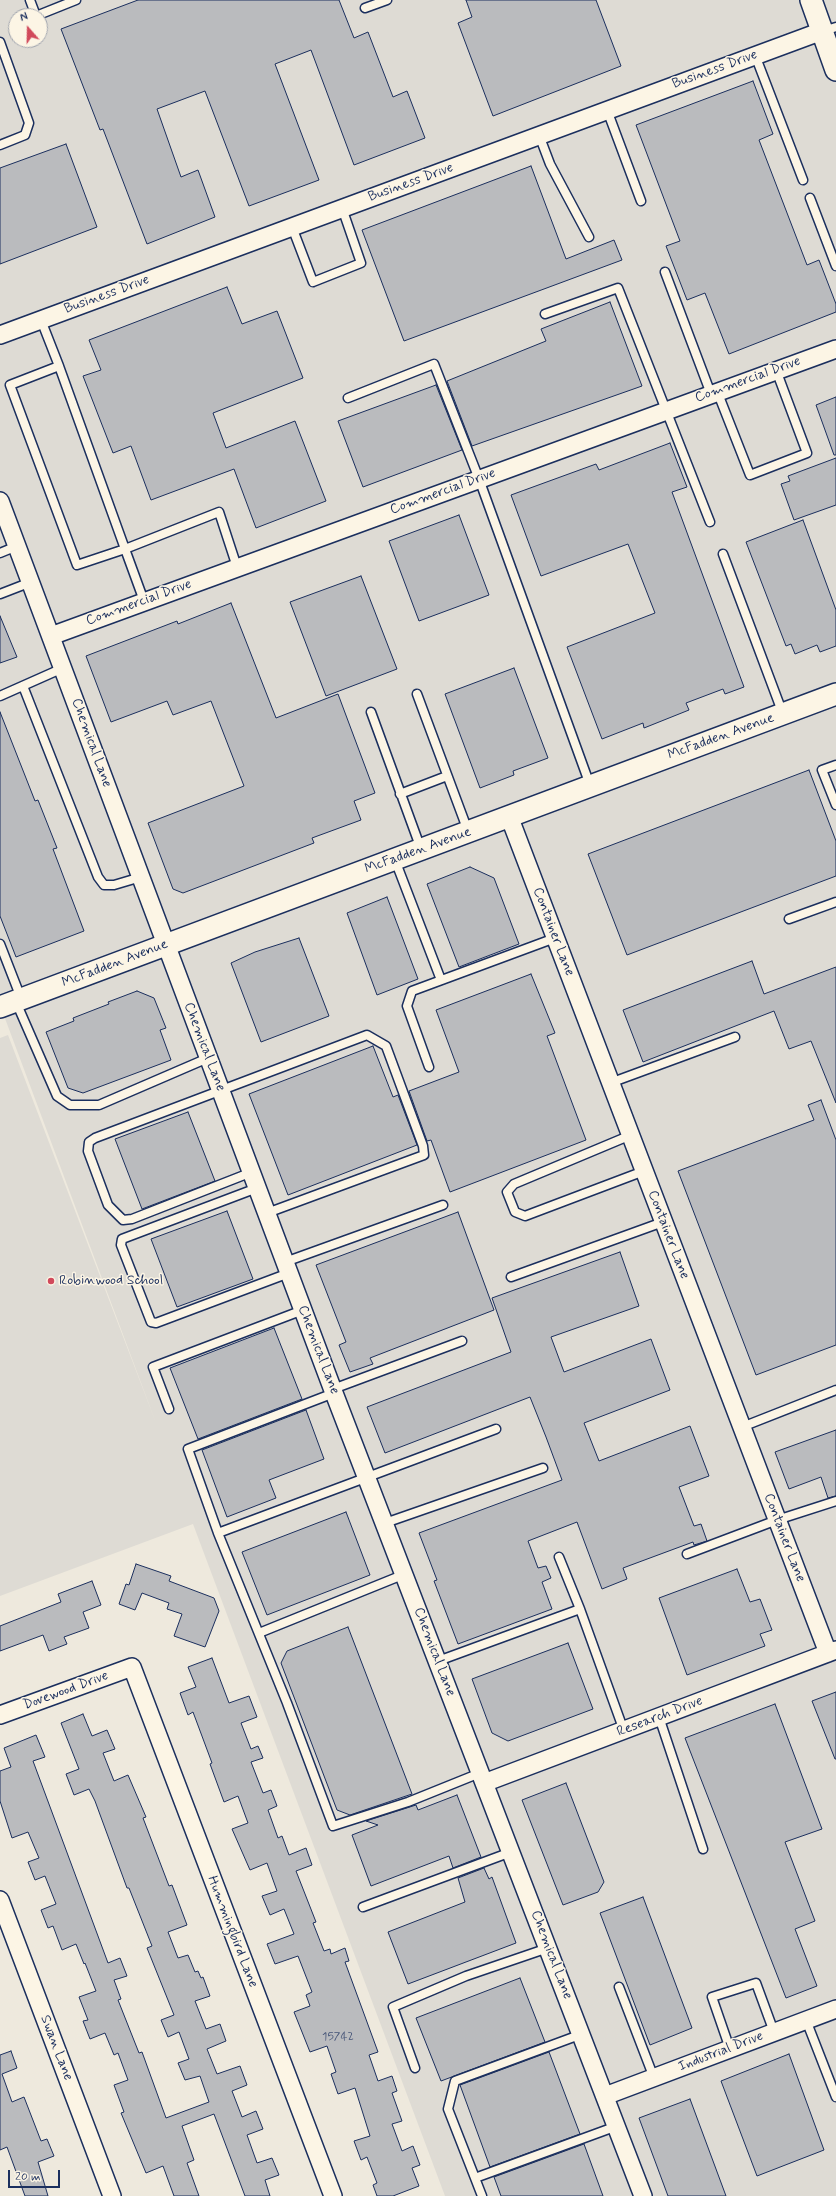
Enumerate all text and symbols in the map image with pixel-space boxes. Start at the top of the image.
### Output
north arrow [8,8,48,48]
text: N [18,10,30,25]
street label: Business Drive [670,47,760,93]
street label: Business Drive [366,160,456,206]
street label: Business Drive [62,272,152,318]
street label: Commercial Drive [693,353,803,407]
street label: Commercial Drive [388,465,498,519]
street label: Commercial Drive [84,576,194,630]
street label: Chemical Lane [67,696,115,790]
street label: McFadden Avenue [665,710,777,764]
street label: McFadden Avenue [362,824,474,878]
street label: Container Lane [528,885,578,979]
street label: McFadden Avenue [60,936,170,992]
street label: Chemical Lane [179,1000,229,1094]
street label: Container Lane [643,1188,693,1282]
place label: Robinwood School [59,1273,163,1289]
marker: Robinwood School [46,1276,56,1286]
street label: Chemical Lane [293,1303,343,1397]
street label: Container Lane [759,1491,809,1585]
street label: Chemical Lane [409,1605,459,1699]
street label: Dovewood Drive [21,1668,111,1714]
street label: Research Drive [615,1693,705,1741]
street label: Hummingbird Lane [203,1874,261,1990]
street label: Chemical Lane [526,1908,576,2002]
street label: Swan Lane [36,2013,76,2083]
street label: Industrial Drive [676,2028,766,2076]
house number: 15742 [322,2030,354,2044]
scale bar [10,2162,62,2188]
text: 20 m [15,2169,41,2185]

